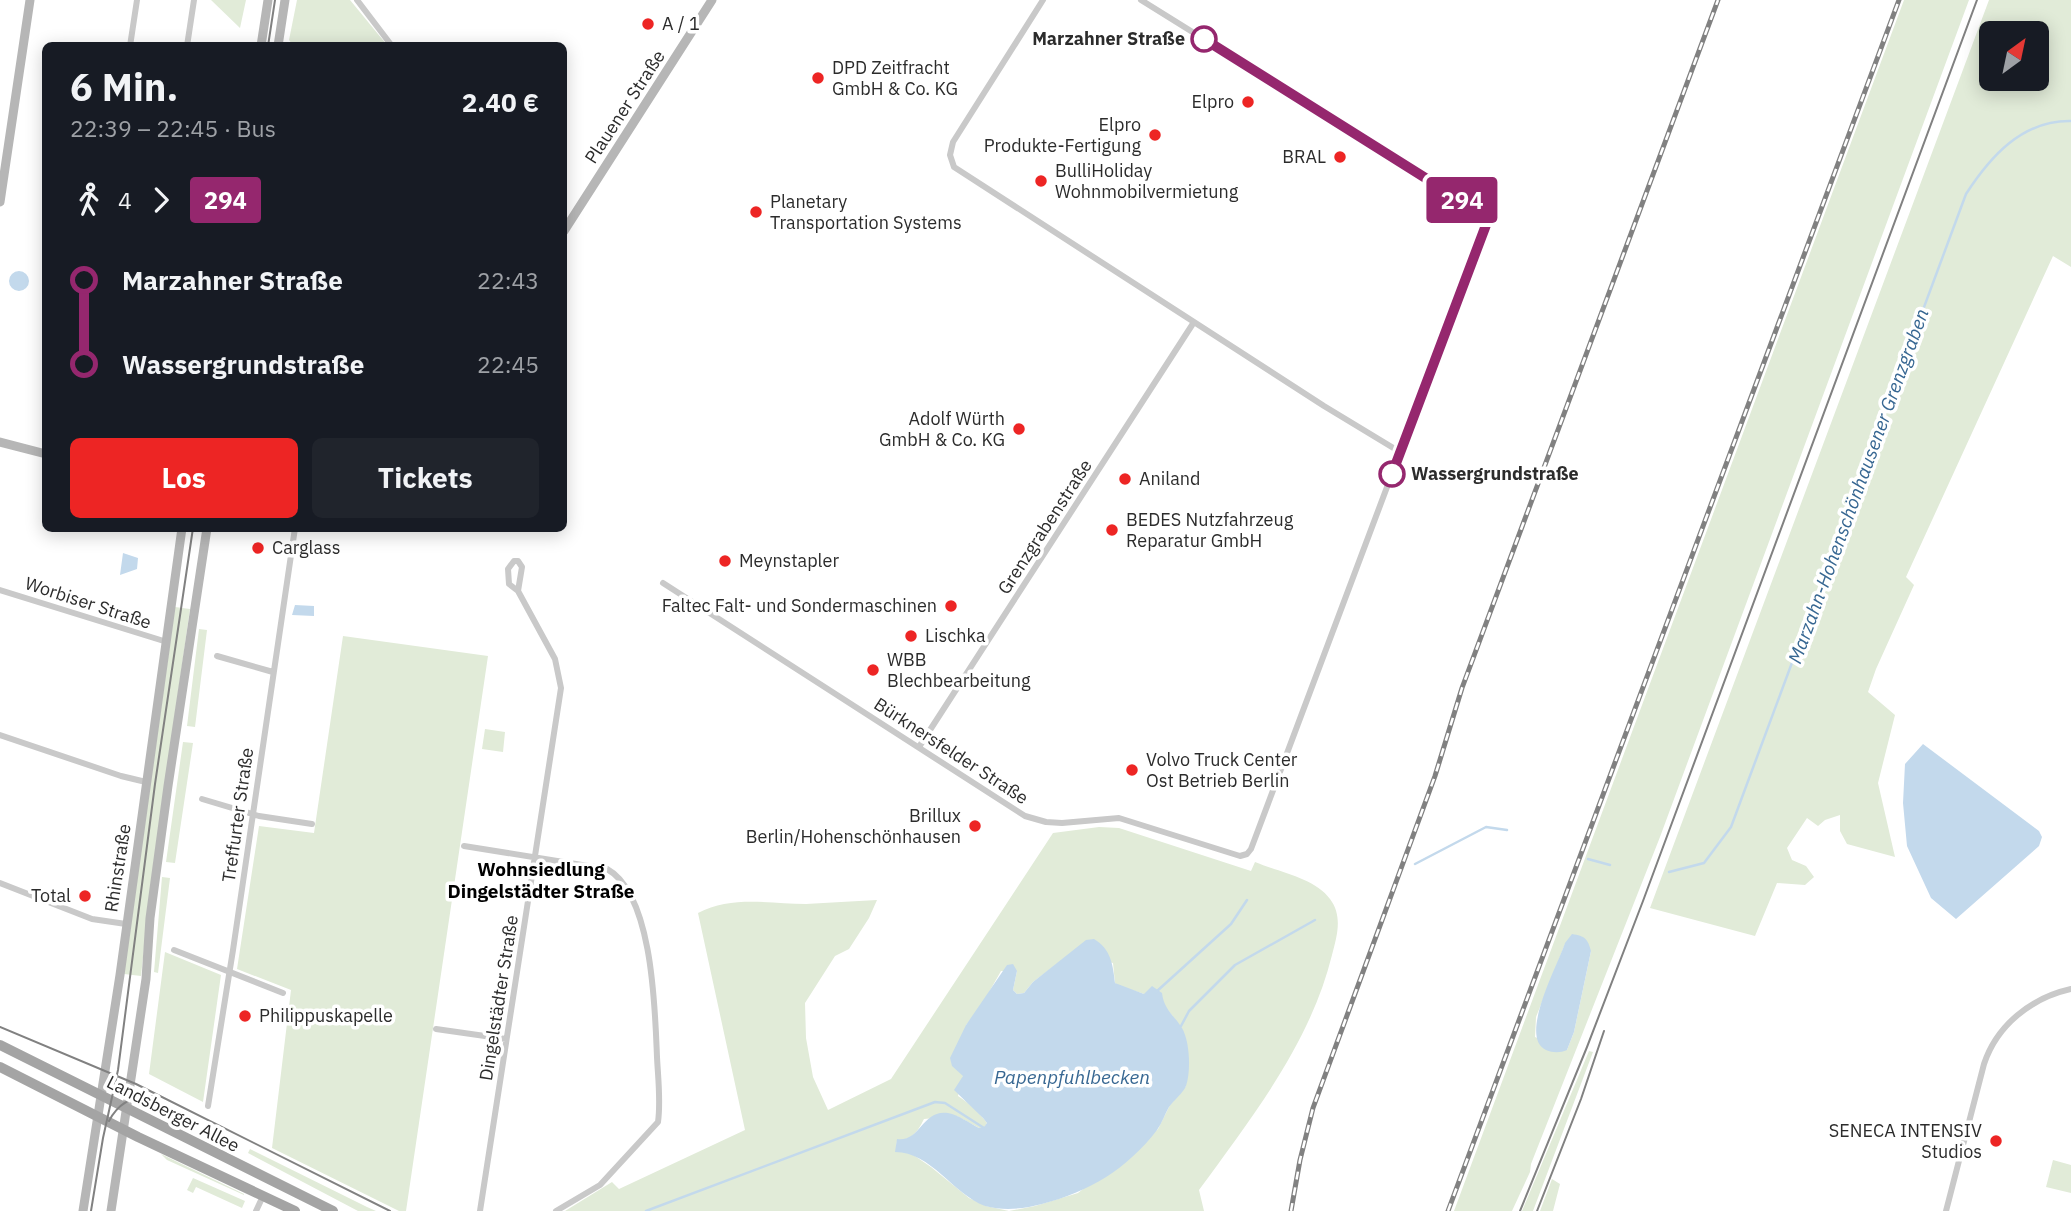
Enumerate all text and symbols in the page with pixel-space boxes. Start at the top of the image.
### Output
place label: A / 1 [662,12,700,35]
marker: A / 1 [640,16,656,32]
north arrow [1979,21,2049,91]
map controls [1979,21,2049,91]
marker: Marzahner Straße [1191,26,1217,52]
place label: Marzahner Straße [1032,27,1185,50]
street label: Plauener Straße [579,46,670,168]
place label: DPD Zeitfracht GmbH & Co. KG [832,56,958,100]
text: 6 Min. [70,62,178,111]
marker: DPD Zeitfracht GmbH & Co. KG [810,70,826,86]
text: 2.40 € [462,85,539,119]
place label: Elpro [1192,90,1234,113]
marker: Elpro [1240,94,1256,110]
text: 22:39 – 22:45 · Bus [70,113,276,143]
place label: Elpro Produkte-Fertigung [984,113,1141,157]
marker: Elpro Produkte-Fertigung [1147,127,1163,143]
place label: BRAL [1282,145,1326,168]
marker: BRAL [1332,149,1348,165]
place label: BulliHoliday Wohnmobilvermietung [1055,159,1239,203]
marker: BulliHoliday Wohnmobilvermietung [1033,173,1049,189]
line badge: 294 [1422,177,1502,223]
icon: walk [70,181,108,219]
icon: forward [142,181,180,219]
text: 294 [204,184,247,216]
text: 294 [1440,184,1484,216]
text: 4 [118,185,132,215]
place label: Planetary Transportation Systems [770,190,962,234]
marker: Planetary Transportation Systems [748,204,764,220]
text: Marzahner Straße [122,263,343,297]
text: 22:43 [477,265,539,295]
water label: Marzahn-Hohenschönhausener Grenzgraben [1782,305,1934,667]
text: Wassergrundstraße [122,347,364,381]
text: 22:45 [477,349,539,379]
place label: Adolf Würth GmbH & Co. KG [879,407,1005,451]
marker: Adolf Würth GmbH & Co. KG [1011,421,1027,437]
button: Los [70,438,298,518]
button: Tickets [312,438,539,518]
street label: Grenzgrabenstraße [992,455,1097,598]
marker: Wassergrundstraße [1379,461,1405,487]
place label: Wassergrundstraße [1411,462,1579,485]
place label: Aniland [1139,467,1200,490]
marker: Aniland [1117,471,1133,487]
place label: BEDES Nutzfahrzeug Reparatur GmbH [1126,508,1294,552]
marker: BEDES Nutzfahrzeug Reparatur GmbH [1104,522,1120,538]
place label: Carglass [272,536,340,559]
marker: Carglass [250,540,266,556]
place label: Meynstapler [739,549,839,572]
marker: Meynstapler [717,553,733,569]
street label: Worbiser Straße [22,571,154,634]
place label: Faltec Falt- und Sondermaschinen [662,594,937,617]
marker: Faltec Falt- und Sondermaschinen [943,598,959,614]
place label: Lischka [925,624,986,647]
marker: Lischka [903,628,919,644]
place label: WBB Blechbearbeitung [887,648,1031,692]
marker: WBB Blechbearbeitung [865,662,881,678]
street label: Bürknersfelder Straße [870,692,1033,809]
street label: Treffurter Straße [217,746,258,884]
place label: Volvo Truck Center Ost Betrieb Berlin [1146,748,1298,792]
marker: Volvo Truck Center Ost Betrieb Berlin [1124,762,1140,778]
place label: Brillux Berlin/Hohenschönhausen [746,804,961,848]
marker: Brillux Berlin/Hohenschönhausen [967,818,983,834]
street label: Rhinstraße [99,822,136,914]
district label: Wohnsiedlung Dingelstädter Straße [447,857,635,903]
place label: Total [31,884,71,907]
marker: Total [77,888,93,904]
street label: Dingelstädter Straße [474,913,523,1082]
place label: Philippuskapelle [259,1004,393,1027]
marker: Philippuskapelle [237,1008,253,1024]
water label: Papenpfuhlbecken [994,1065,1150,1089]
street label: Landsberger Allee [103,1070,243,1157]
place label: SENECA INTENSIV Studios [1829,1119,1982,1163]
marker: SENECA INTENSIV Studios [1988,1133,2004,1149]

